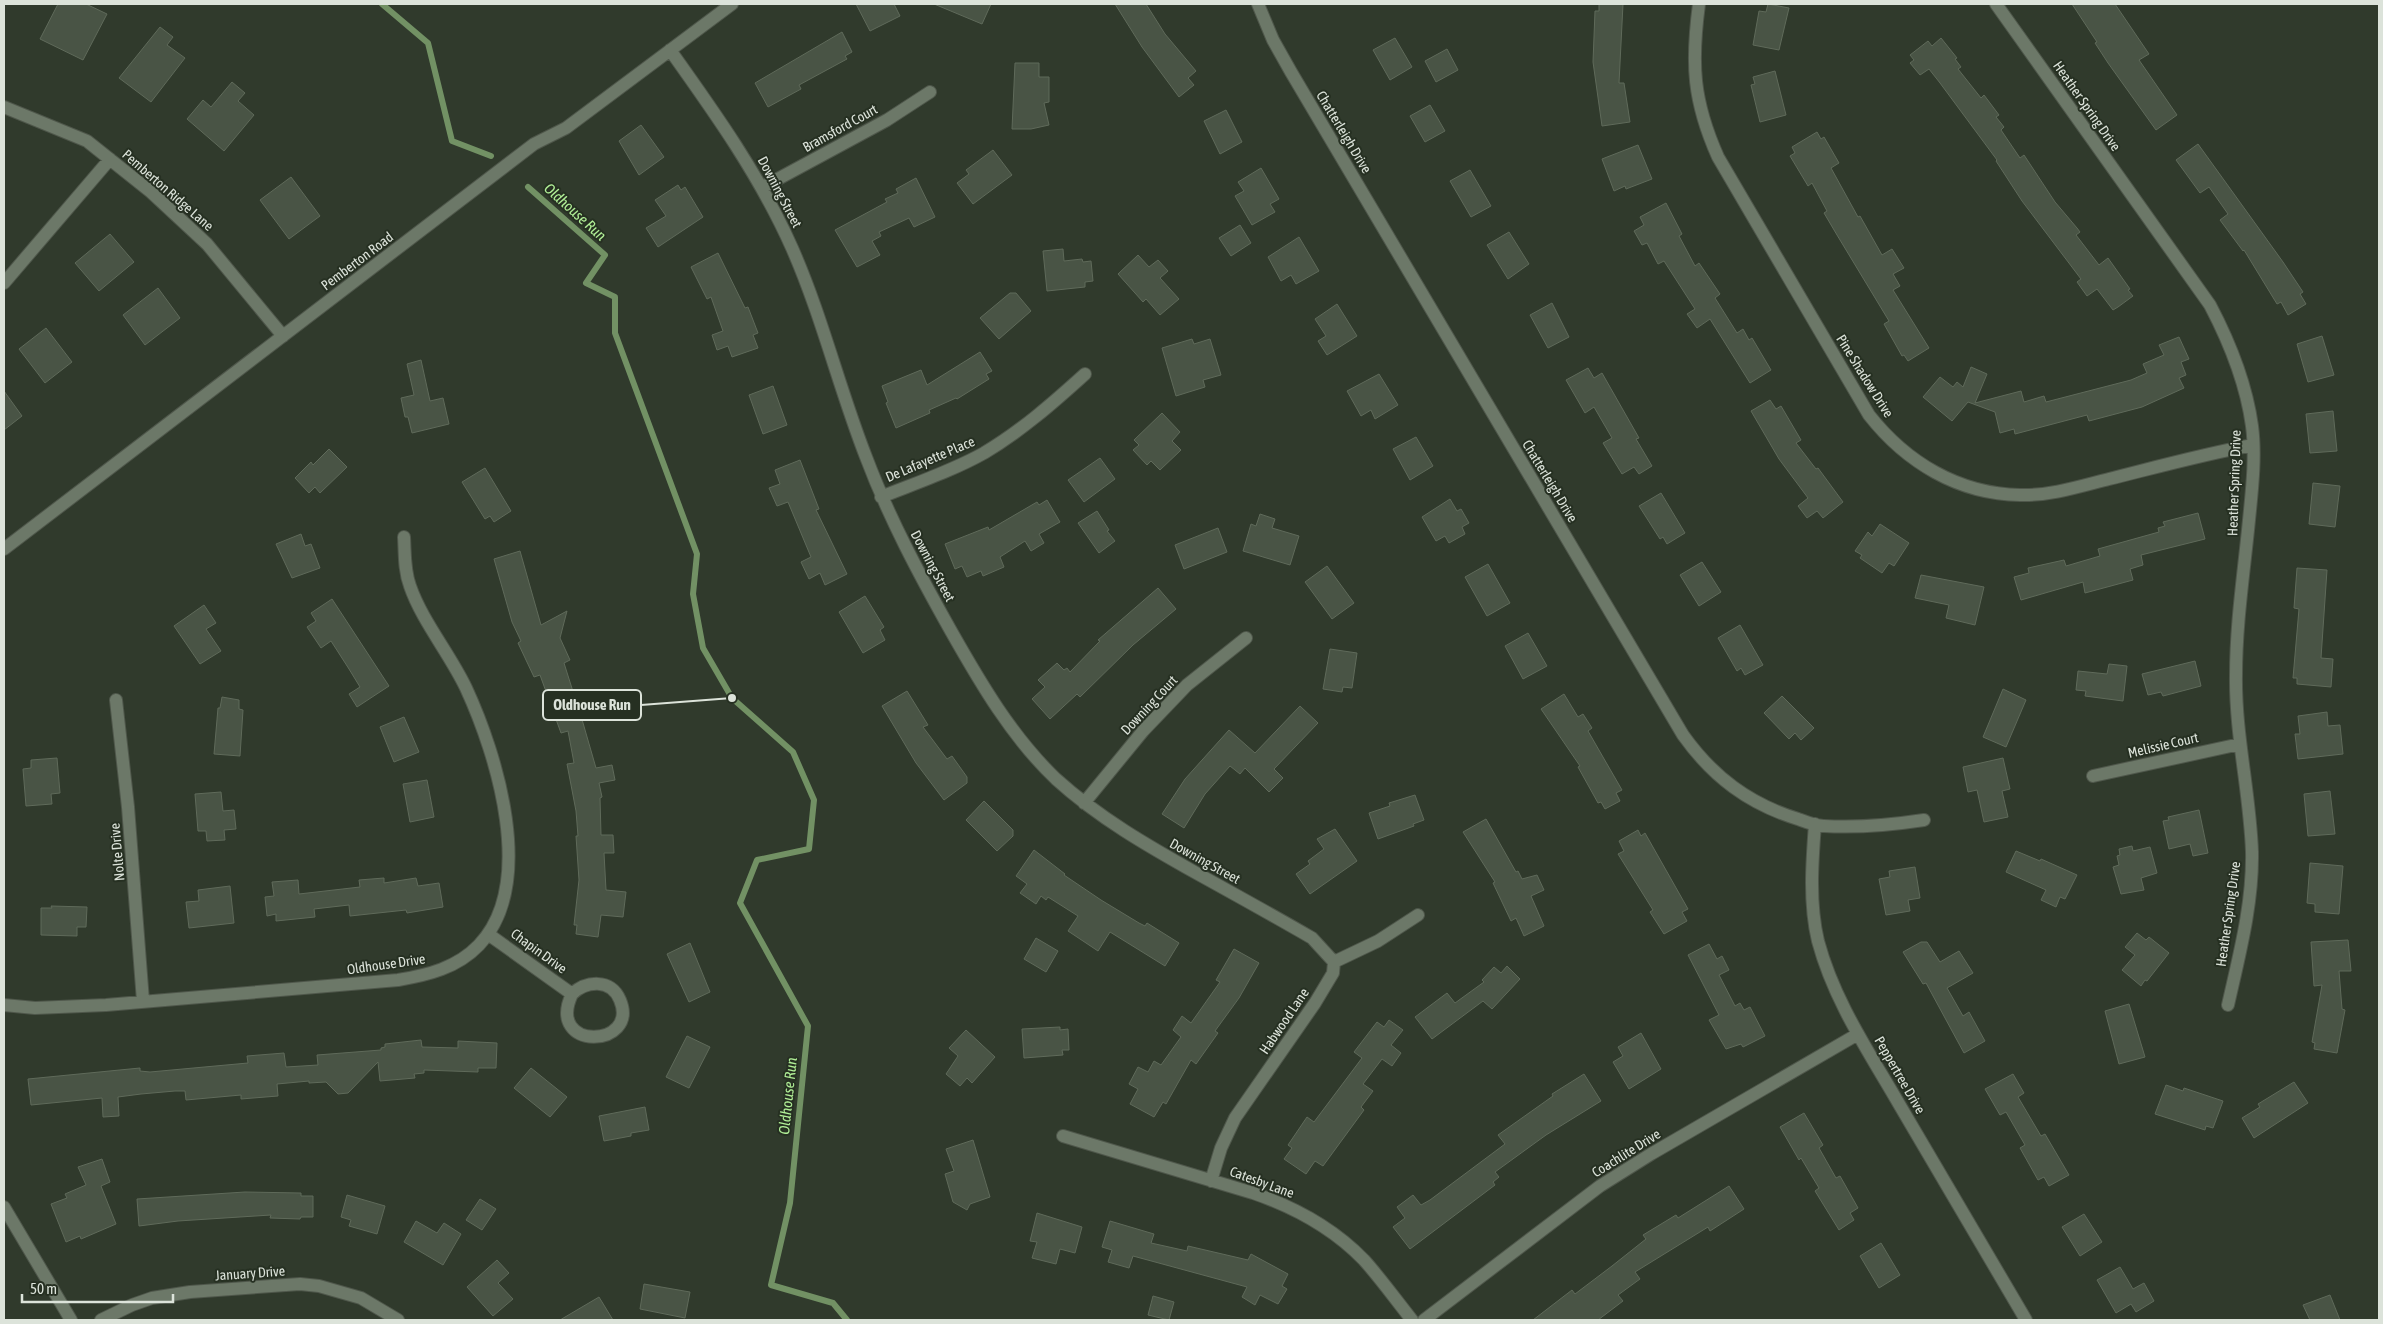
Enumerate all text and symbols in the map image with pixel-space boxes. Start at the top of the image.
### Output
street label: Heather Spring Drive [2050,58,2124,154]
street label: Chatterleigh Drive [1313,88,1375,176]
street label: Bramsford Court [800,101,880,155]
street label: Pemberton Ridge Lane [119,146,217,234]
street label: Downing Street [755,154,805,230]
water label: Oldhouse Run [541,179,610,244]
street label: Pemberton Road [318,229,396,293]
street label: Pine Shadow Drive [1833,332,1897,420]
street label: Heather Spring Drive [2224,430,2244,536]
street label: De Lafayette Place [883,433,977,485]
street label: Chatterleigh Drive [1519,437,1581,525]
street label: Downing Street [908,528,958,604]
street label: Downing Court [1118,672,1180,738]
callout: Oldhouse Run [543,690,641,720]
text: Oldhouse Run [553,696,631,713]
street label: Melissie Court [2126,729,2200,761]
street label: Nolte Drive [107,822,127,882]
street label: Downing Street [1167,835,1243,887]
street label: Heather Spring Drive [2213,860,2243,968]
street label: Chapin Drive [508,925,570,977]
street label: Oldhouse Drive [346,951,426,977]
street label: Habwood Lane [1256,985,1312,1057]
street label: Peppertree Drive [1871,1034,1929,1116]
water label: Oldhouse Run [775,1057,800,1135]
street label: Coachlite Drive [1589,1126,1663,1180]
street label: Catesby Lane [1228,1163,1296,1201]
street label: January Drive [215,1263,285,1283]
scale bar [22,1272,174,1304]
text: 50 m [30,1280,57,1297]

